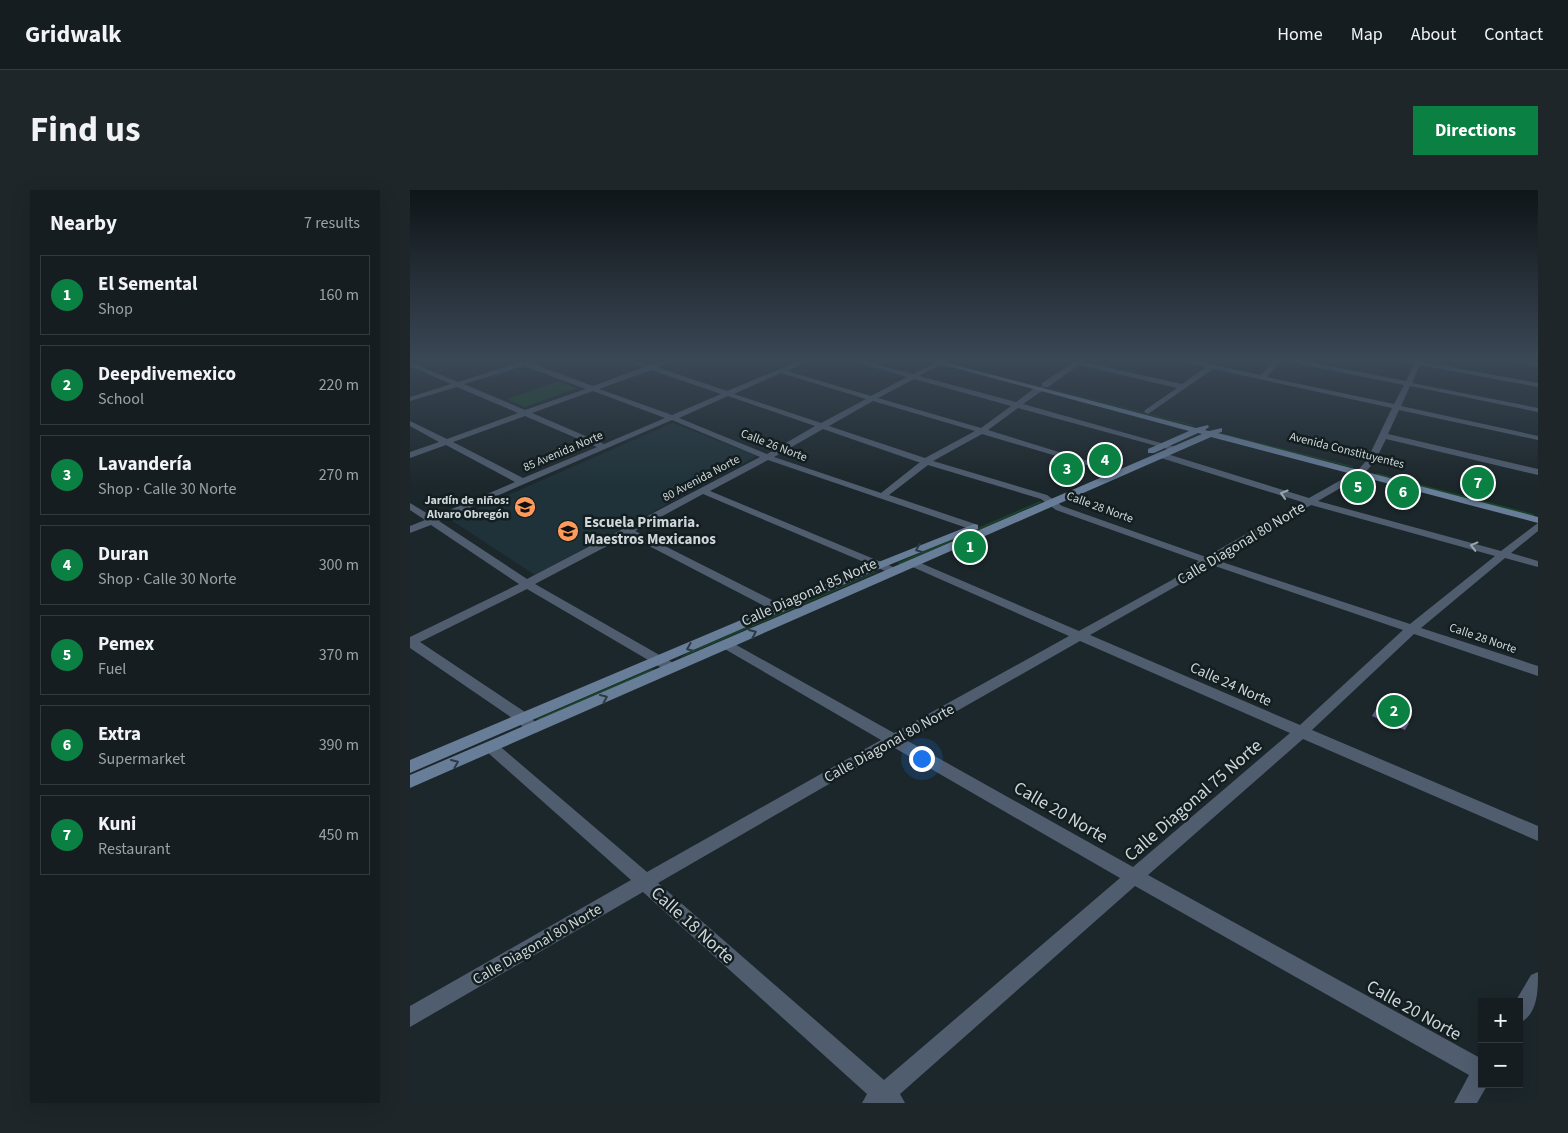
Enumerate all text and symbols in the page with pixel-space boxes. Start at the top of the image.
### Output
text: Gridwalk [25,17,121,52]
text: Home [1277,22,1323,47]
text: Map [1351,22,1383,47]
text: About [1411,22,1456,47]
text: Contact [1484,22,1543,47]
text: Find us [30,105,140,155]
button: Directions [1413,106,1538,155]
text: Nearby [50,208,117,238]
text: 7 results [304,212,360,234]
text: El Semental [98,271,197,298]
text: 1 [63,284,71,306]
text: 160 m [319,284,359,306]
text: Shop [98,298,133,320]
text: Deepdivemexico [98,361,236,388]
text: 2 [63,374,71,396]
text: 220 m [319,374,359,396]
text: School [98,388,144,410]
street label: Calle 26 Norte [738,425,810,466]
street label: 85 Avenida Norte [521,427,606,476]
street label: Avenida Constituyentes [1288,428,1406,473]
pin: 4 [1089,441,1121,479]
pin: 3 [1051,450,1083,488]
text: Lavandería [98,451,192,478]
street label: 80 Avenida Norte [660,451,743,506]
text: 3 [63,464,71,486]
text: 270 m [319,464,359,486]
pin: 7 [1462,464,1494,502]
pin: 5 [1342,468,1374,506]
pin: 6 [1387,473,1419,511]
text: Shop · Calle 30 Norte [98,478,237,500]
street label: Calle 28 Norte [1064,488,1136,527]
one-way arrow [1280,489,1288,499]
place label: Jardín de niños: Alvaro Obregón [424,492,509,523]
school or university icon: Jardín de niños: Alvaro Obregón [513,495,537,519]
street label: Calle Diagonal 80 Norte [1173,497,1309,590]
place label: Escuela Primaria. Maestros Mexicanos [584,512,716,550]
school or university icon: Escuela Primaria. Maestros Mexicanos [556,519,580,543]
pin: 1 [954,528,986,566]
text: Duran [98,541,149,568]
one-way arrow [1470,541,1479,552]
one-way arrow [915,543,924,553]
street label: Calle Diagonal 85 Norte [738,553,880,632]
text: 4 [63,554,71,576]
text: 300 m [319,554,359,576]
text: Shop · Calle 30 Norte [98,568,237,590]
street label: Calle 28 Norte [1447,619,1519,658]
one-way arrow [748,629,757,640]
text: Pemex [98,631,154,658]
one-way arrow [686,642,694,652]
text: 5 [63,644,71,666]
text: 370 m [319,644,359,666]
street label: Calle 24 Norte [1187,657,1275,712]
text: Fuel [98,658,126,680]
pin: 2 [1378,692,1410,730]
one-way arrow [599,693,608,704]
street label: Calle Diagonal 80 Norte [820,699,958,788]
text: Extra [98,721,141,748]
street label: Calle Diagonal 75 Norte [1119,733,1268,867]
text: 6 [63,734,71,756]
text: 390 m [319,734,359,756]
your location [909,746,935,772]
text: Supermarket [98,748,185,770]
one-way arrow [450,758,459,769]
street label: Calle 20 Norte [1009,775,1113,850]
text: Kuni [98,811,136,838]
text: 7 [63,824,71,846]
text: 450 m [319,824,359,846]
text: Restaurant [98,838,171,860]
street label: Calle 18 Norte [645,881,740,970]
street label: Calle Diagonal 80 Norte [469,899,606,990]
street label: Calle 20 Norte [1362,974,1466,1047]
map controls [1478,998,1523,1088]
button: + [1478,998,1523,1043]
button: − [1478,1043,1523,1088]

